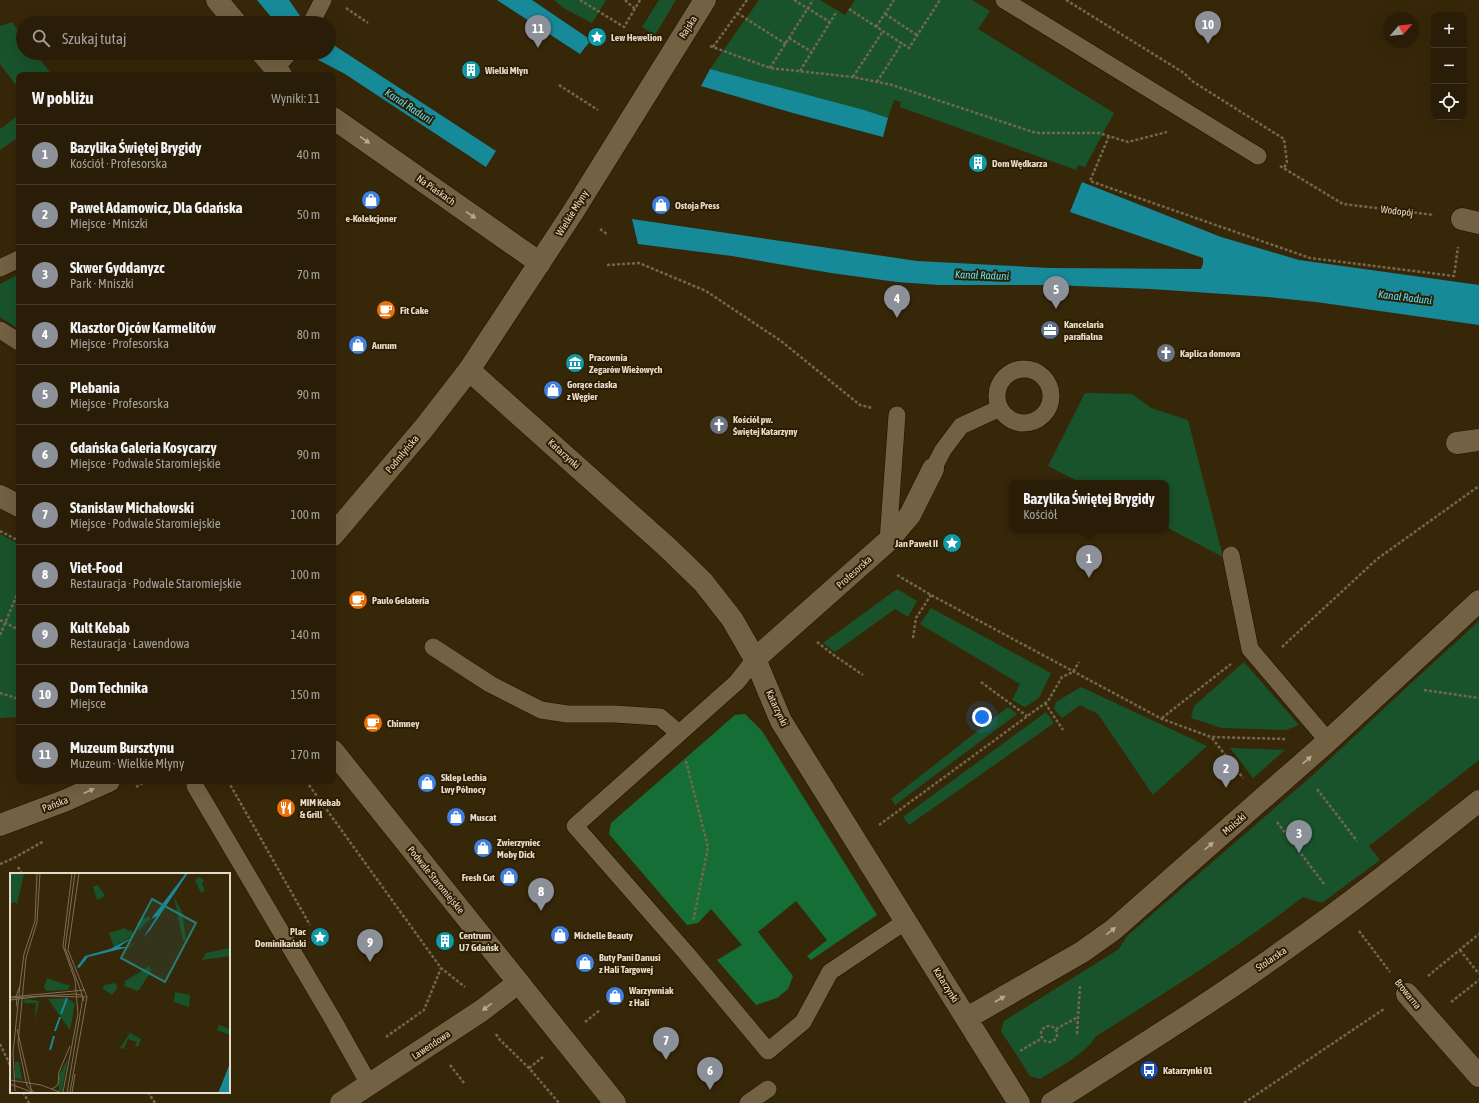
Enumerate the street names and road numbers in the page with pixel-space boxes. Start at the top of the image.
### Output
street label: Rajska [677,13,699,40]
street label: Na Piaskach [415,173,458,207]
street label: Wielkie Młyny [554,188,590,238]
street label: Wodopój [1380,204,1414,218]
street label: Podmłyńska [383,433,421,475]
street label: Katarzynki [546,437,582,471]
street label: Profesorska [834,553,874,591]
street label: Katarzynki [764,688,790,728]
street label: Pańska [41,794,70,814]
street label: Mniszki [1220,811,1248,837]
street label: Podwale Staromiejskie [405,844,467,916]
street label: Stolarska [1254,945,1289,973]
street label: Katarzynki [931,966,961,1004]
street label: Browarna [1393,977,1424,1011]
street label: Lawendowa [410,1028,452,1062]

